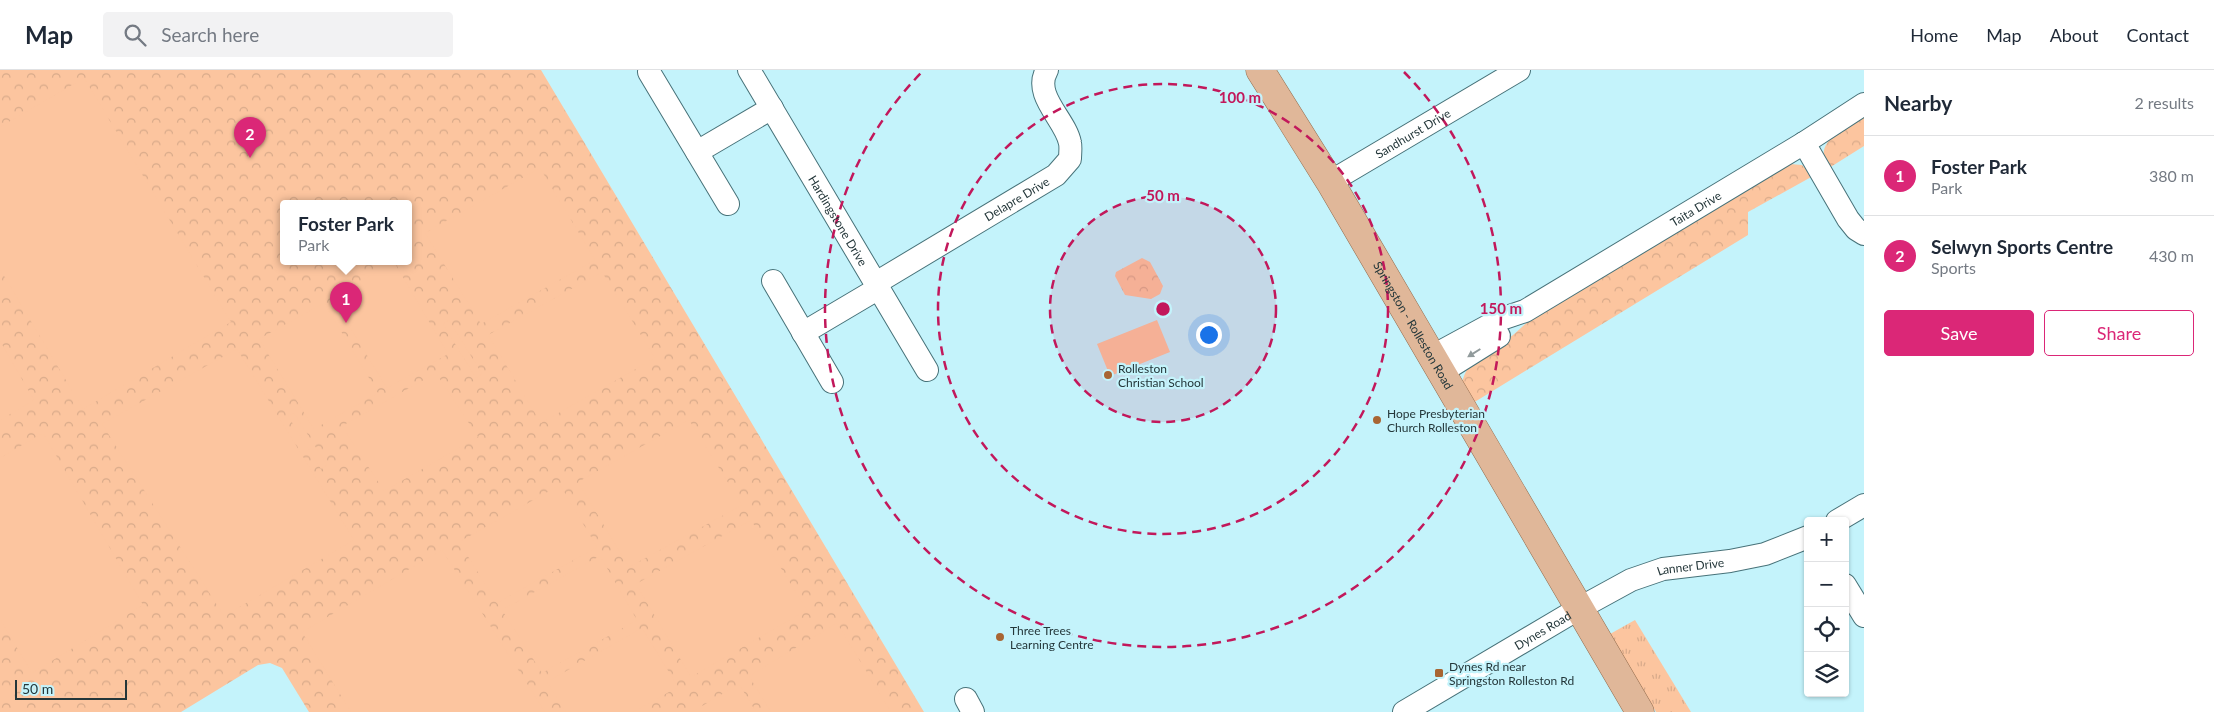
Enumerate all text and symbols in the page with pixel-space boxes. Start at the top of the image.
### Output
search box [103,12,453,57]
text: Map [25,20,73,49]
icon: search [121,21,149,49]
text: Search here [161,23,259,46]
text: Home [1910,24,1958,46]
text: Map [1986,24,2022,46]
text: About [2050,24,2099,46]
text: Contact [2127,24,2189,46]
text: 100 m [1219,88,1261,106]
text: Nearby [1884,90,1952,115]
text: 2 results [2134,93,2194,112]
street label: Sandhurst Drive [1372,105,1453,161]
pin: 2 [234,117,266,158]
text: Foster Park [1931,155,2027,178]
text: 1 [1895,166,1905,185]
text: 380 m [2149,166,2194,185]
street label: Hardingstone Drive [806,172,871,269]
street label: Delapre Drive [981,173,1052,224]
text: Park [1931,178,1962,197]
text: 50 m [1146,186,1180,204]
street label: Taita Drive [1667,187,1724,229]
popup [280,200,412,265]
text: Foster Park [298,212,394,235]
text: Park [298,235,329,254]
text: Selwyn Sports Centre [1931,235,2113,258]
text: 2 [1895,246,1905,265]
text: 430 m [2149,246,2194,265]
text: Sports [1931,258,1976,277]
street label: Springston - Rolleston Road [1371,259,1457,392]
pin: 1 [330,282,362,323]
text: 150 m [1480,299,1522,317]
centre of rings [1154,300,1172,318]
button: Save [1884,310,2034,356]
button: Share [2044,310,2194,356]
your location [1196,322,1222,348]
one-way arrow [1467,348,1480,357]
place label: Rolleston Christian School [1118,361,1204,390]
marker: Rolleston Christian School [1102,369,1114,381]
place label: Hope Presbyterian Church Rolleston [1387,406,1485,435]
marker: Hope Presbyterian Church Rolleston [1371,414,1383,426]
map controls [1804,517,1849,697]
button: + [1804,517,1849,562]
street label: Lanner Drive [1655,554,1725,578]
button: − [1804,562,1849,607]
street label: Dynes Road [1512,607,1574,653]
button: locate [1804,607,1849,652]
place label: Three Trees Learning Centre [1010,623,1094,652]
marker: Three Trees Learning Centre [994,631,1006,643]
button: layers [1804,652,1849,697]
place label: Dynes Rd near Springston Rolleston Rd [1449,659,1574,688]
marker: Dynes Rd near Springston Rolleston Rd [1433,667,1445,679]
scale bar [15,677,128,700]
text: 50 m [22,680,53,697]

